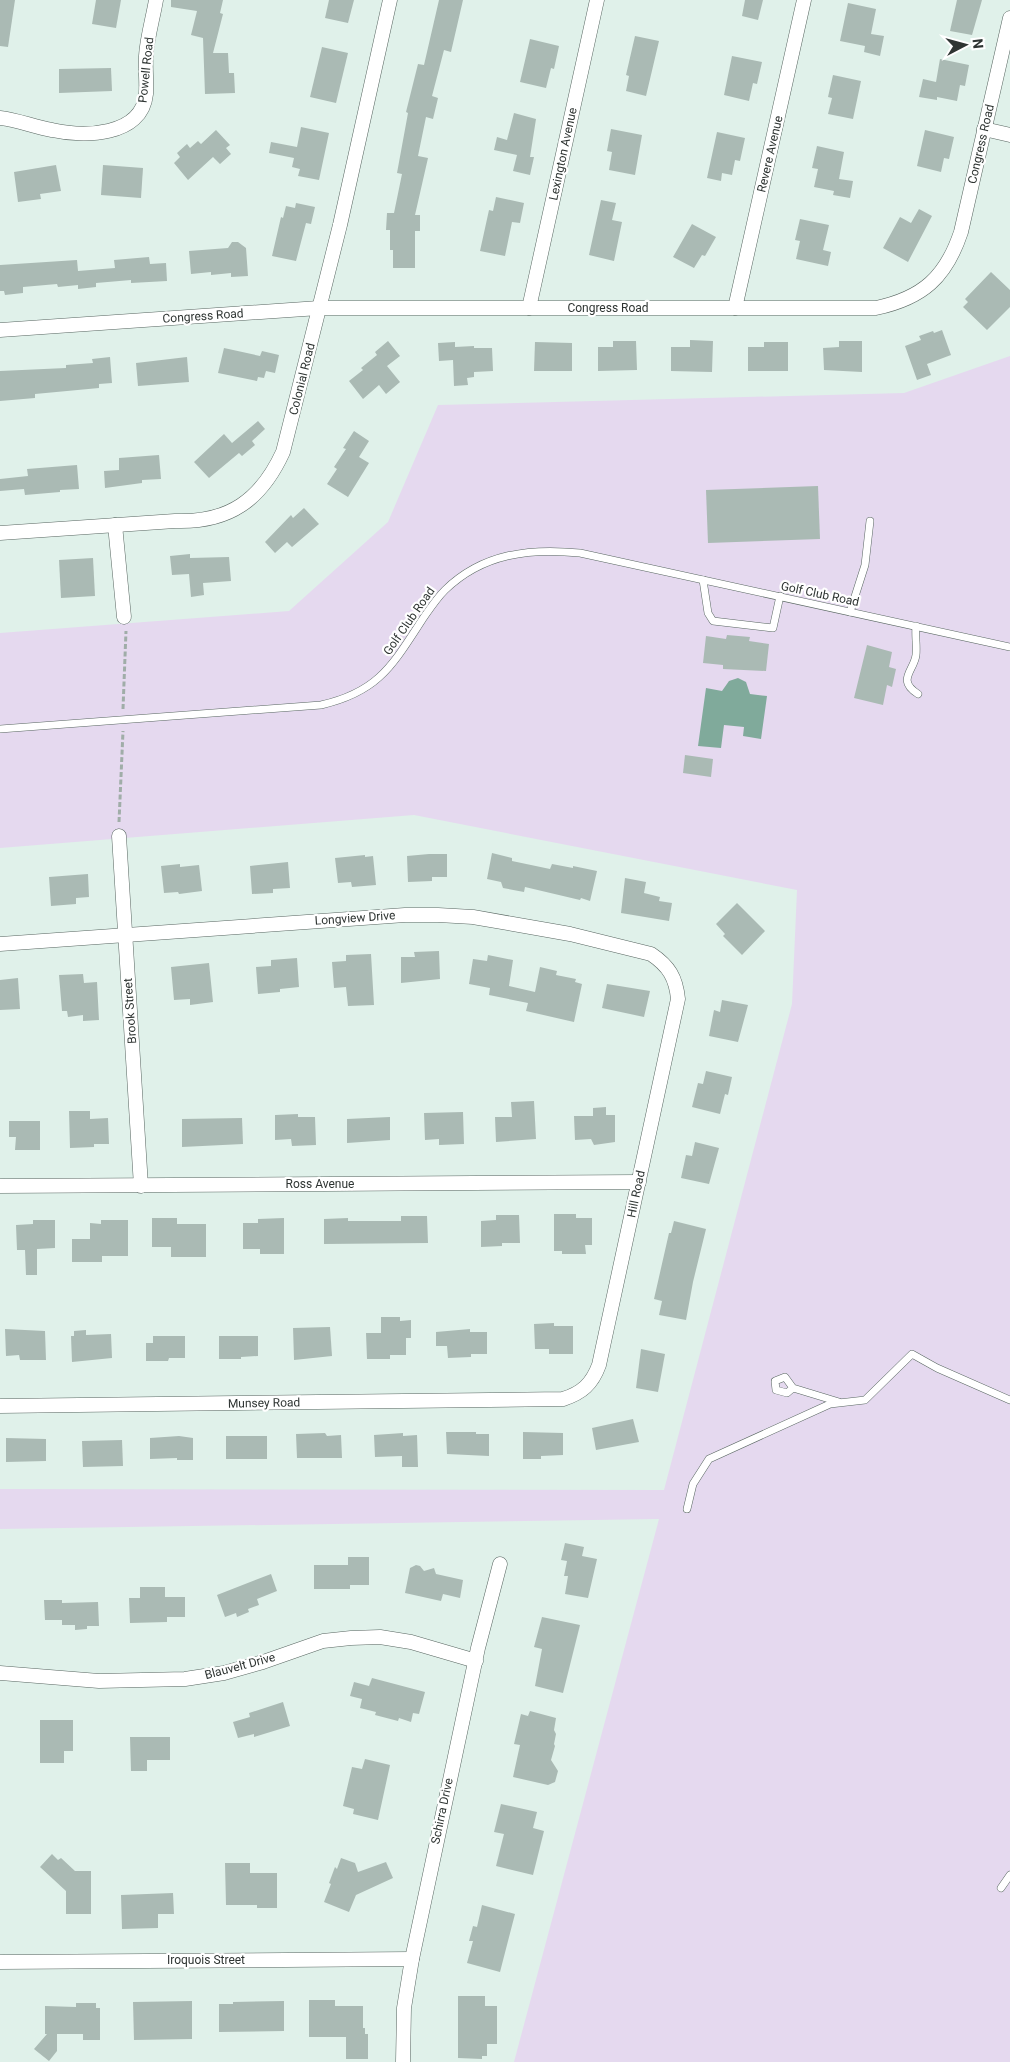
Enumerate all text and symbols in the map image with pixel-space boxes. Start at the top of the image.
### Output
north arrow [940,20,990,70]
street label: Powell Road [136,36,156,104]
text: N [969,38,986,49]
street label: Congress Road [965,103,997,185]
street label: Lexington Avenue [546,106,580,202]
street label: Revere Avenue [754,114,786,194]
street label: Congress Road [567,301,649,315]
street label: Congress Road [162,306,244,326]
street label: Colonial Road [286,341,318,417]
street label: Golf Club Road [780,579,860,609]
street label: Golf Club Road [380,584,438,658]
street label: Longview Drive [314,908,396,928]
street label: Brook Street [121,978,139,1044]
street label: Hill Road [624,1169,648,1219]
street label: Ross Avenue [286,1177,354,1191]
street label: Munsey Road [228,1395,300,1411]
street label: Blauvelt Drive [203,1650,277,1682]
street label: Schirra Drive [428,1777,456,1845]
street label: Iroquois Street [167,1953,245,1967]

